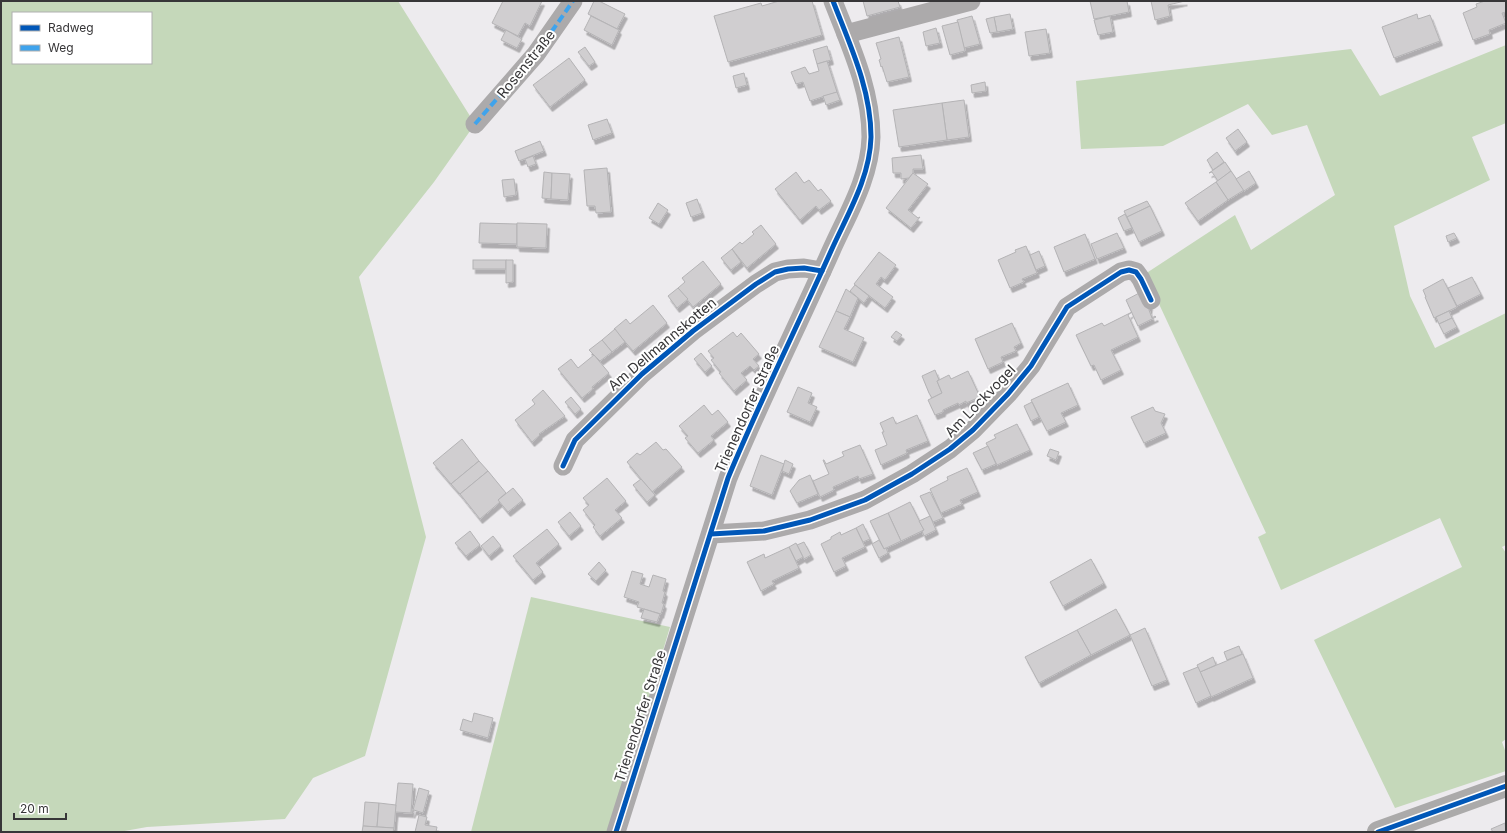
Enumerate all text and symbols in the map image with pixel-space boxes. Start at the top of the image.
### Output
legend [12,12,152,64]
text: Radweg [48,20,94,35]
street label: Rosenstraße [493,26,558,101]
text: Weg [48,40,74,55]
street label: Am Dellmannskotten [604,293,719,394]
street label: Trienendorfer Straße [711,342,782,475]
street label: Am Lockvogel [941,361,1018,440]
street label: Trienendorfer Straße [610,648,669,784]
scale bar [14,795,66,821]
text: 20 m [20,801,49,816]

